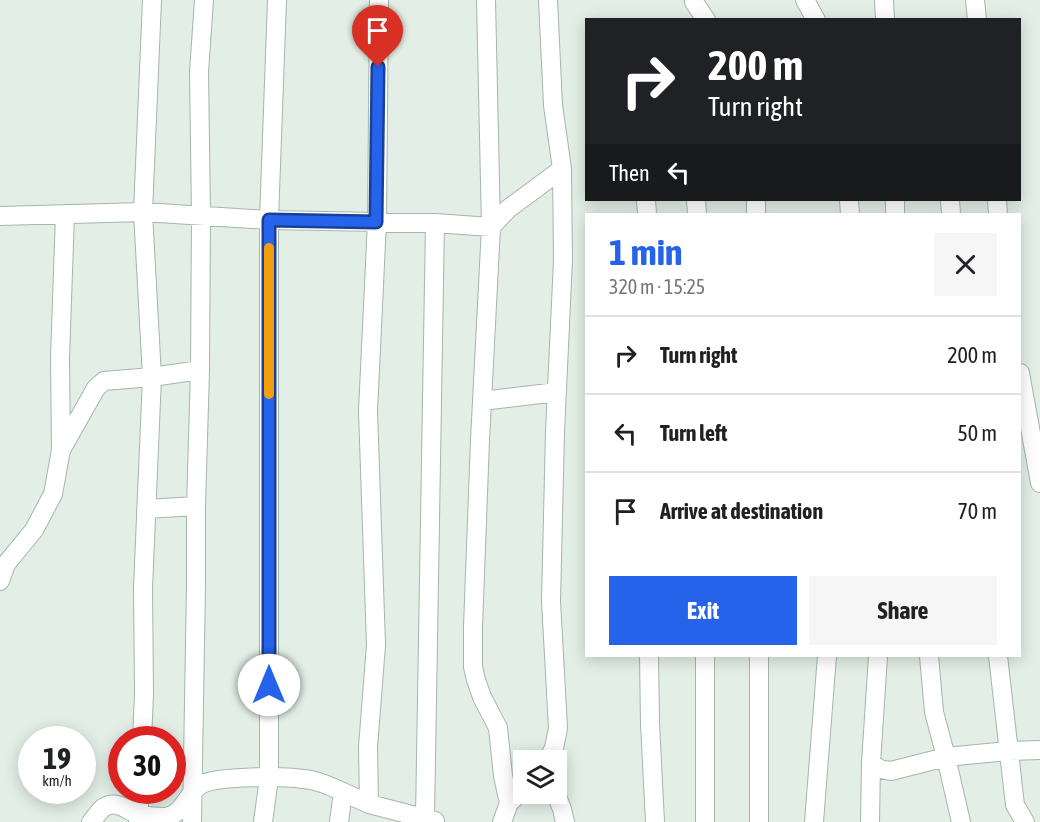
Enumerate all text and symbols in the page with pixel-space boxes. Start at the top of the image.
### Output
pin [352,5,403,67]
icon: arrive [361,14,394,47]
text: 200 m [708,41,803,89]
icon: right [609,42,687,120]
text: Turn right [708,91,803,122]
icon: left [662,156,695,189]
text: Then [609,160,650,186]
text: 1 min [609,231,683,273]
button: close [934,233,997,296]
text: 320 m · 15:25 [609,275,705,298]
icon: right [609,339,642,372]
text: Turn right [660,342,737,368]
text: 200 m [947,342,997,368]
icon: left [609,417,642,450]
text: Turn left [660,420,727,446]
text: 50 m [957,420,997,446]
icon: arrive [609,495,642,528]
text: Arrive at destination [660,498,823,524]
text: 70 m [957,498,997,524]
button: Exit [609,576,797,645]
button: Share [809,576,997,645]
position arrow [237,653,301,717]
speed limit sign: 30 [108,726,186,804]
text: 19 [43,741,71,775]
map controls [513,750,567,804]
button: layers [513,750,567,804]
text: km/h [42,772,72,789]

